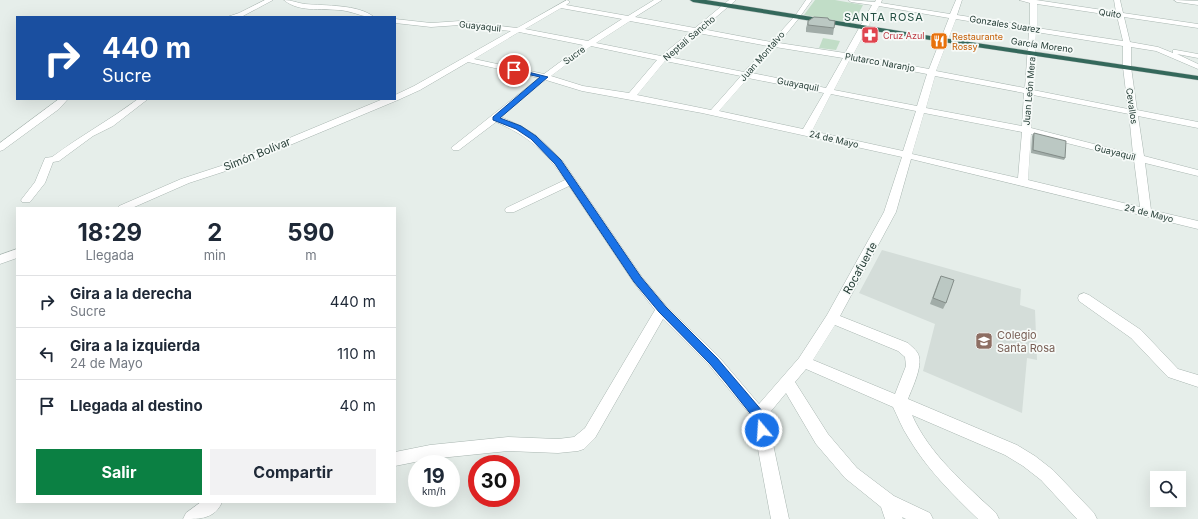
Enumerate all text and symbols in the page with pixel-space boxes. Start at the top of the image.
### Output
street label: Quito [1098,6,1122,20]
district label: SANTA ROSA [844,10,924,24]
street label: Neptali Sancho [661,13,717,63]
street label: Gonzales Suarez [969,13,1041,35]
street label: Guayaquil [458,18,502,34]
pharmacy icon: Cruz Azul [860,25,880,45]
street label: Juan Montalvo [737,29,787,83]
place label: Cruz Azul [883,30,924,41]
text: 440 m [102,31,191,65]
restaurant icon: Restaurante Rossy [929,31,949,51]
place label: Restaurante Rossy [952,31,1003,52]
icon: right [36,32,88,84]
street label: García Moreno [1010,35,1074,55]
street label: Sucre [561,43,587,67]
street label: Plutarco Naranjo [844,50,916,74]
pin [497,53,531,87]
street label: Juan León Mera [1021,56,1037,126]
icon: arrive [503,59,525,81]
text: Sucre [102,65,151,86]
street label: Guayaquil [776,75,820,93]
street label: Cevallos [1124,87,1140,125]
street label: 24 de Mayo [808,128,860,150]
street label: Simón Bolívar [221,134,293,174]
street label: Guayaquil [1093,142,1137,162]
street label: 24 de Mayo [1123,202,1175,224]
text: 18:29 [77,218,142,247]
text: 2 [207,218,222,247]
text: 590 [287,218,334,247]
street label: Rocafuerte [840,240,880,296]
text: Llegada [86,247,134,263]
text: min [204,247,226,263]
text: m [305,247,317,263]
text: Gira a la derecha [70,284,192,303]
icon: right [36,291,58,313]
text: 440 m [330,292,376,311]
text: Sucre [70,303,106,319]
place label: Colegio Santa Rosa [997,328,1055,355]
school or university icon: Colegio Santa Rosa [974,331,994,351]
text: Gira a la izquierda [70,336,200,355]
icon: left [36,343,58,365]
text: 110 m [337,344,376,363]
text: 24 de Mayo [70,355,143,371]
icon: arrive [36,395,58,417]
text: Llegada al destino [70,396,203,415]
text: 40 m [339,396,376,415]
position arrow [741,409,783,451]
button: Salir [36,449,202,495]
button: Compartir [210,449,376,495]
speed limit sign: 30 [468,455,520,507]
text: 19 [423,464,445,488]
map controls [1150,471,1186,507]
button: search [1150,471,1186,507]
text: km/h [422,485,446,497]

